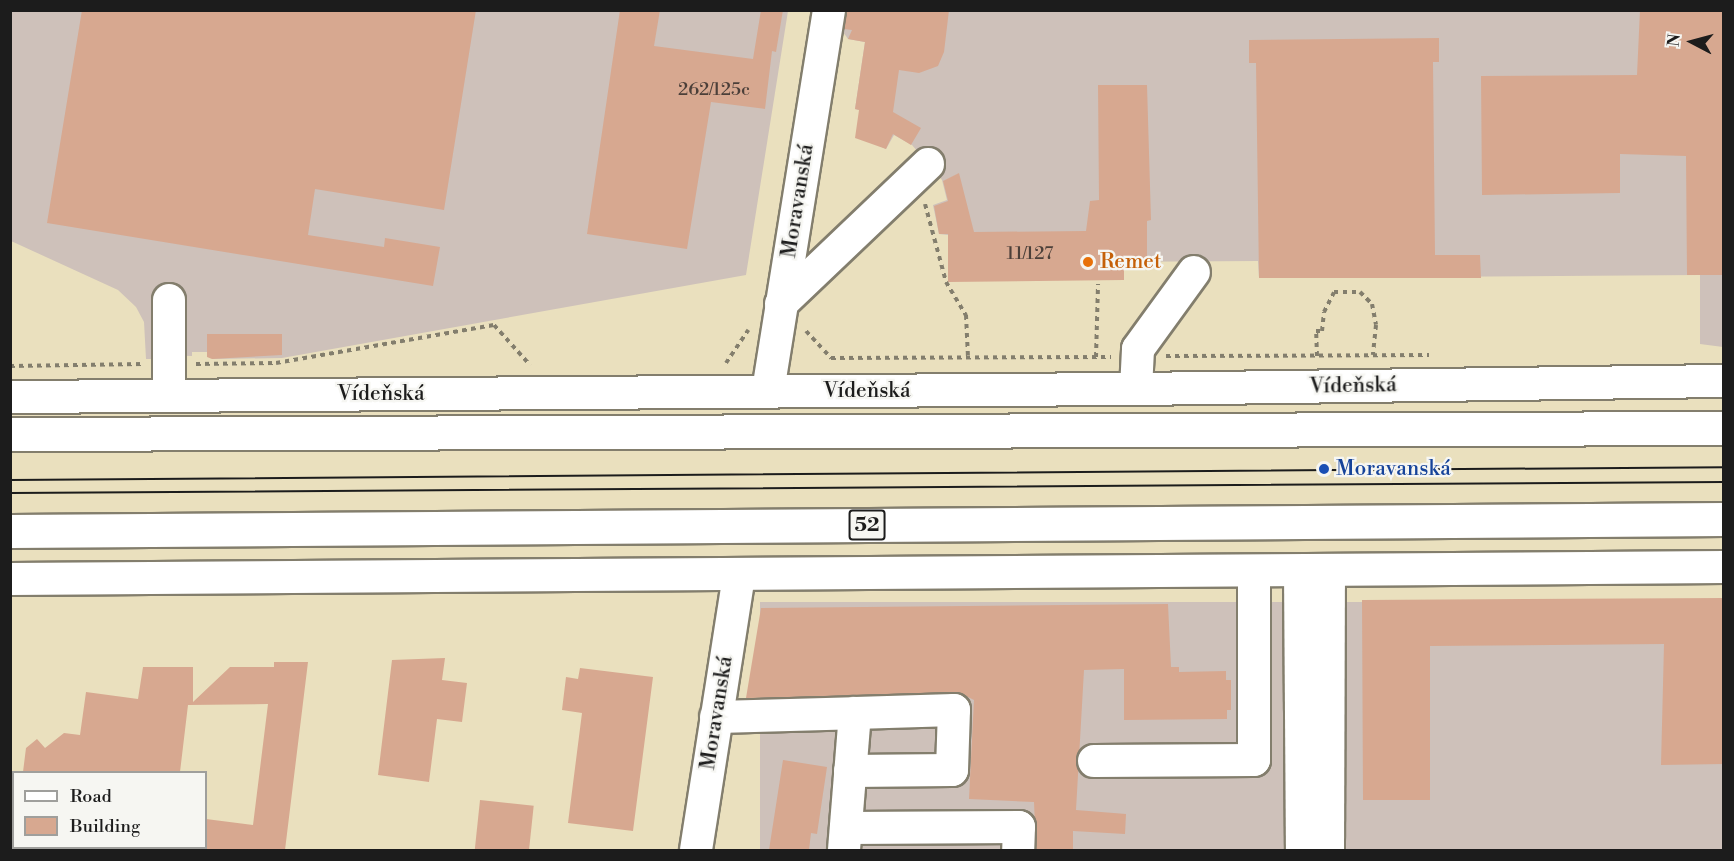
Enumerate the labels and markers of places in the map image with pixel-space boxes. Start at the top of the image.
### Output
place label: Remet [1100,249,1161,275]
marker: Remet [1081,255,1095,269]
place label: Moravanská [1336,456,1451,482]
marker: Moravanská [1317,462,1331,476]

